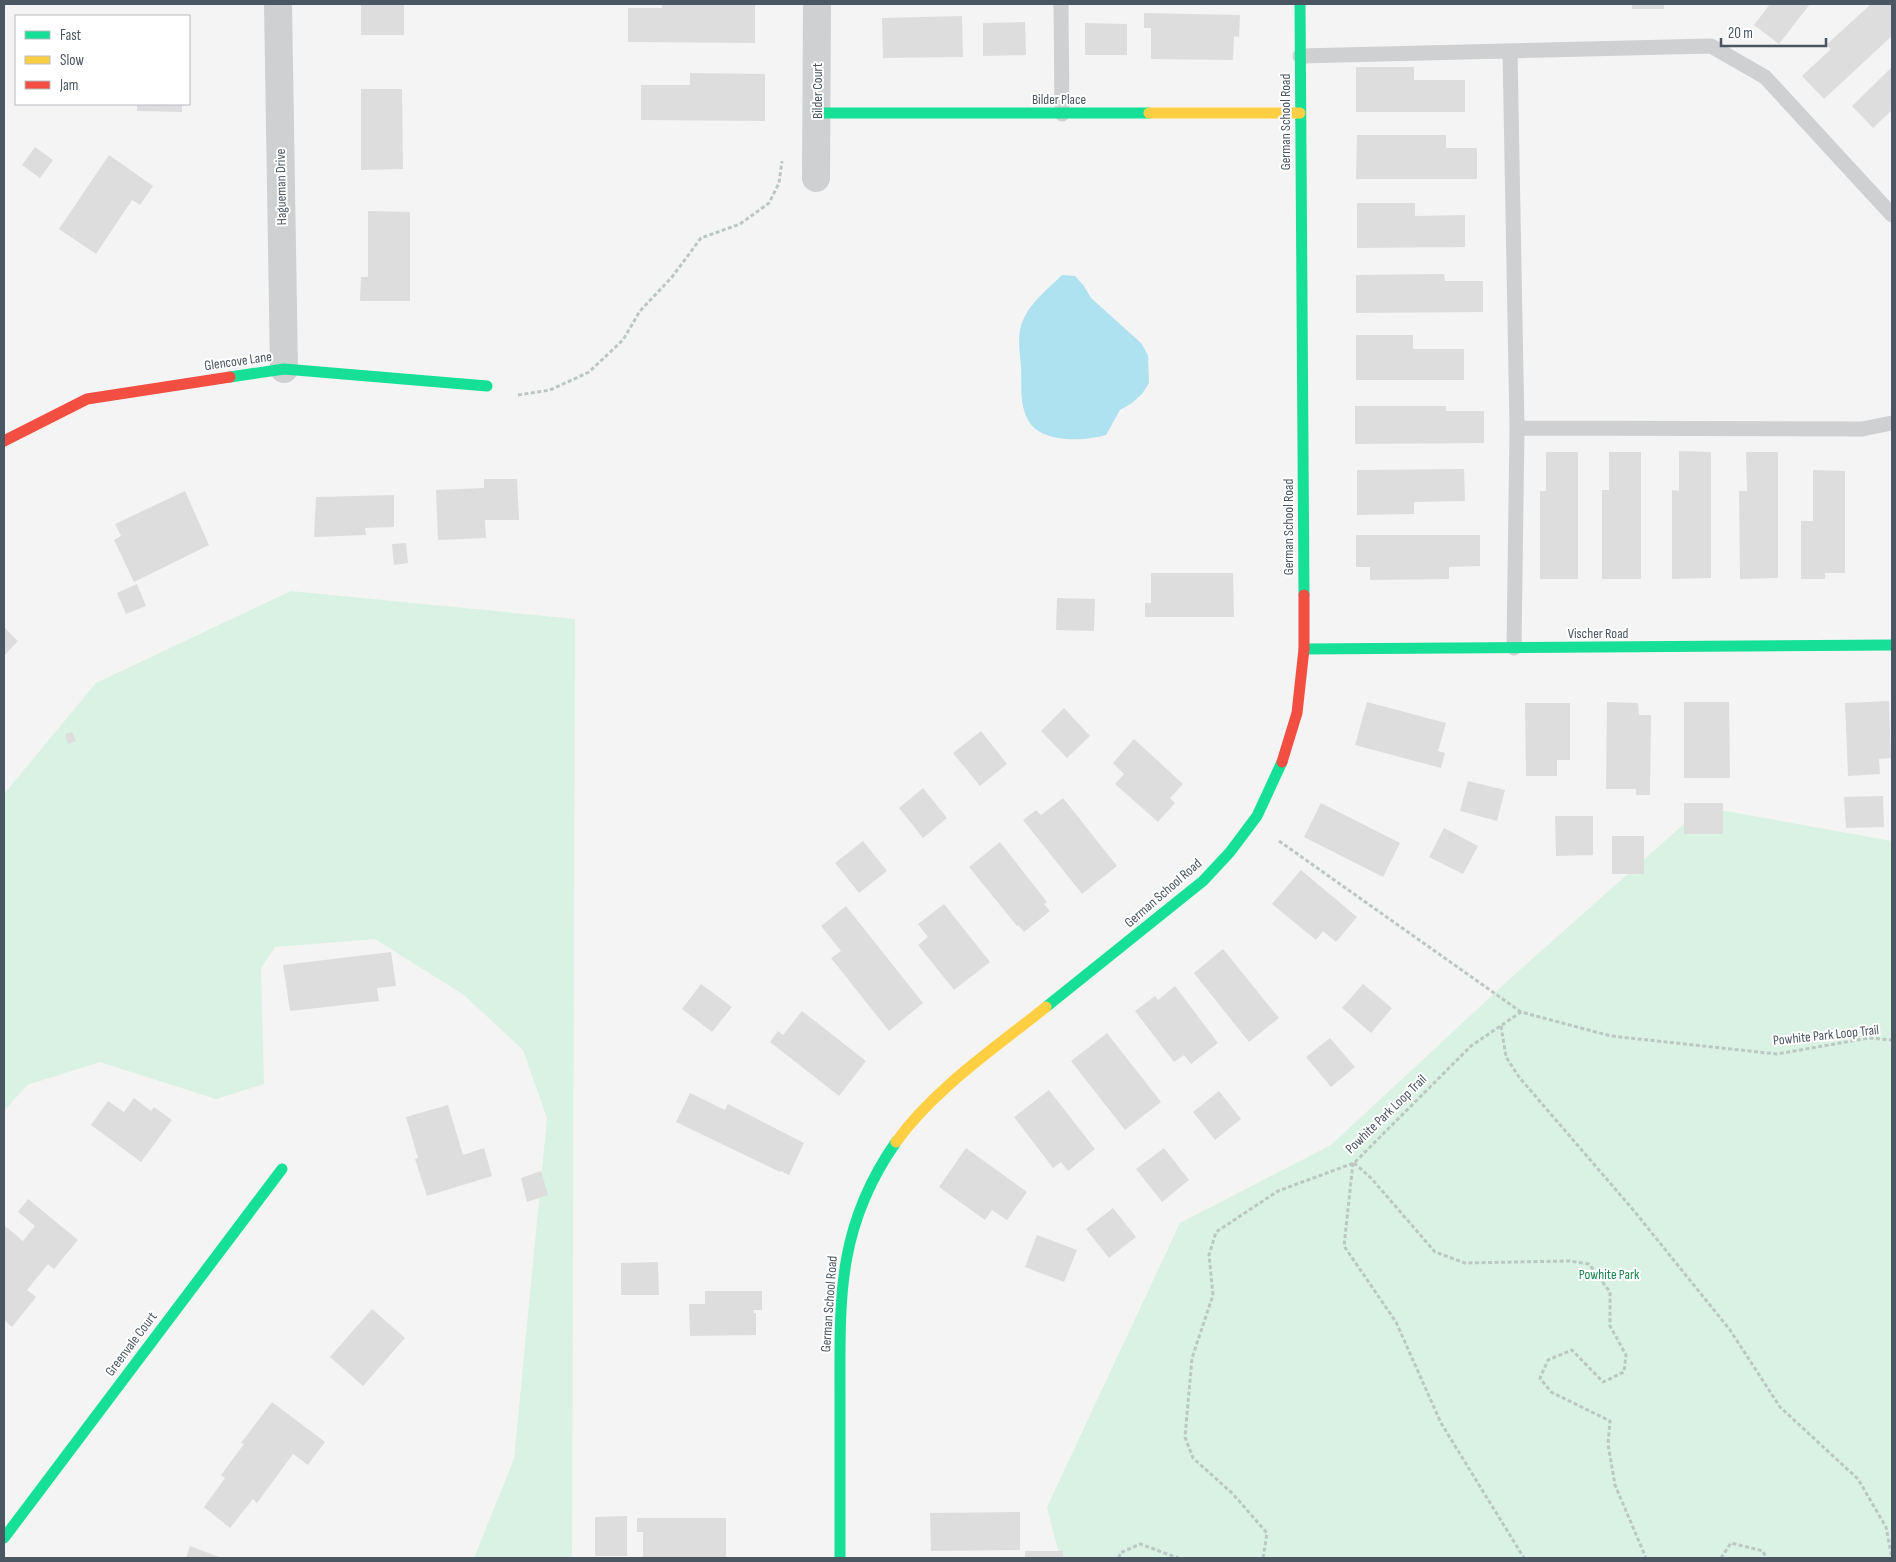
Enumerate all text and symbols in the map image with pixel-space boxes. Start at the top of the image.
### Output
legend [15,15,190,105]
scale bar [1721,15,1826,47]
text: 20 m [1728,24,1753,43]
text: Fast [60,26,82,45]
text: Slow [60,51,84,70]
street label: Bilder Court [809,63,826,119]
street label: German School Road [1277,74,1294,170]
text: Jam [59,76,78,95]
street label: Bilder Place [1032,91,1086,108]
street label: Hagueman Drive [272,149,290,225]
street label: Glencove Lane [203,348,273,374]
street label: German School Road [1280,479,1297,575]
street label: Vischer Road [1568,625,1629,642]
street label: German School Road [1121,855,1205,931]
street label: Powhite Park Loop Trail [1772,1021,1880,1049]
street label: Powhite Park Loop Trail [1342,1071,1430,1157]
street label: German School Road [817,1255,841,1353]
park label: Powhite Park [1579,1266,1640,1283]
street label: Greenvale Court [101,1309,161,1379]

